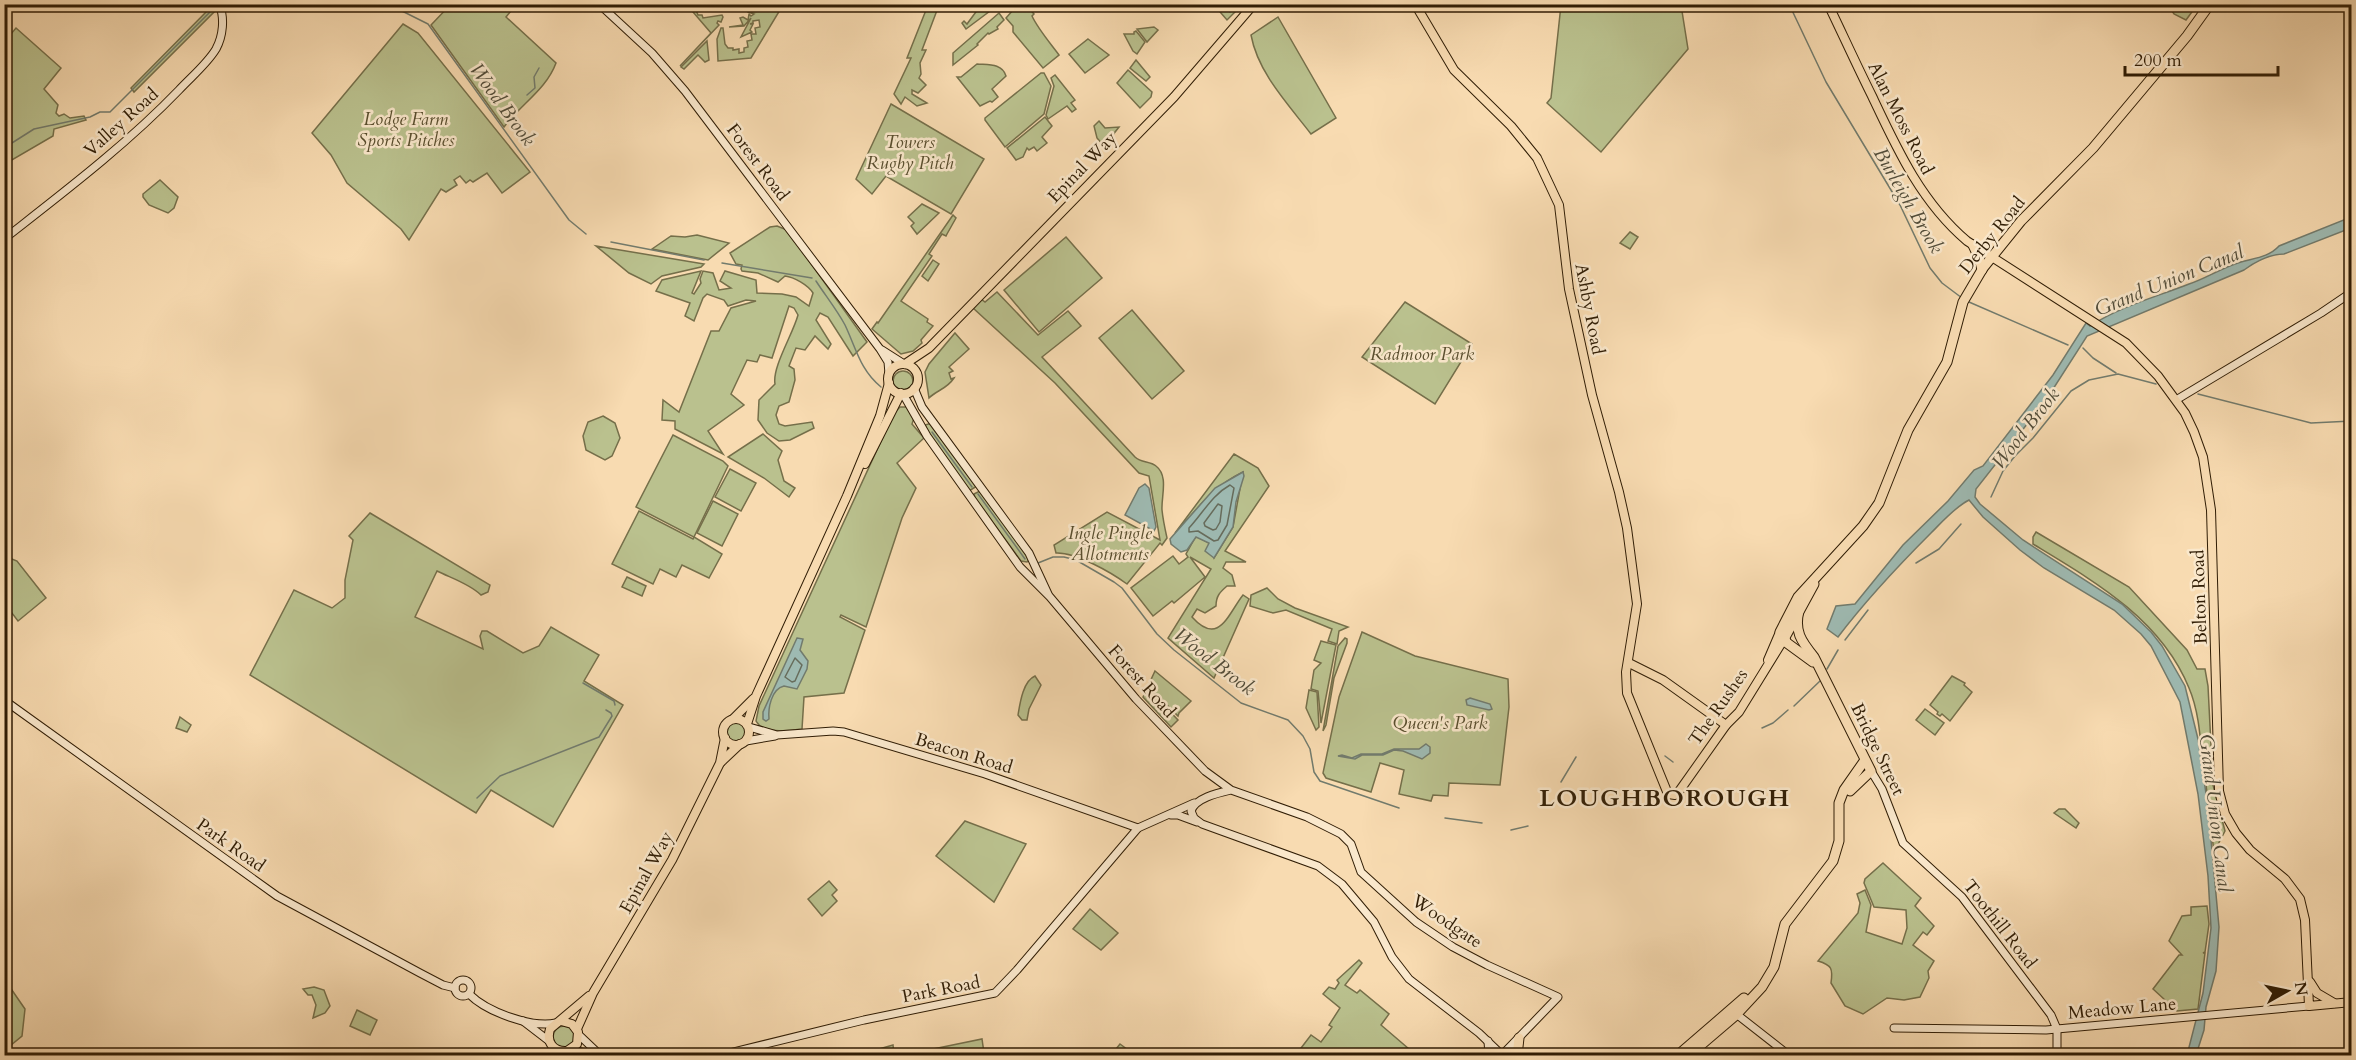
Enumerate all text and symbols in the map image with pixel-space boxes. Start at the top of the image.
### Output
scale bar [2125,39,2278,77]
text: 200 m [2134,48,2182,73]
water label: Wood Brook [463,57,542,151]
street label: Alan Moss Road [1861,58,1940,179]
street label: Valley Road [79,82,164,163]
park label: Lodge Farm Sports Pitches [357,107,455,153]
street label: Forest Road [720,119,795,206]
street label: Epinal Way [1042,126,1123,209]
park label: Towers Rugby Pitch [866,130,954,176]
water label: Burleigh Brook [1867,142,1950,258]
street label: Derby Road [1953,191,2032,279]
water label: Grand Union Canal [2091,238,2248,323]
street label: Ashby Road [1568,261,1611,357]
park label: Radmoor Park [1370,342,1474,367]
water label: Wood Brook [1985,382,2066,475]
park label: Ingle Pingle Allotments [1068,521,1153,567]
street label: Belton Road [2185,549,2214,645]
water label: Wood Brook [1168,621,1261,702]
street label: Forest Road [1102,639,1182,724]
street label: The Rushes [1683,664,1754,751]
street label: Bridge Street [1844,699,1911,800]
park label: Queen's Park [1393,711,1488,736]
street label: Beacon Road [912,727,1016,780]
water label: Grand Union Canal [2192,733,2239,894]
district label: LOUGHBOROUGH [1539,782,1791,815]
street label: Park Road [191,813,271,879]
street label: Epinal Way [614,826,680,918]
street label: Toothill Road [1957,875,2043,974]
street label: Woodgate [1405,888,1487,954]
north arrow [2257,961,2317,1021]
street label: Park Road [900,970,983,1009]
text: N [2289,980,2313,997]
street label: Meadow Lane [2067,991,2177,1026]

